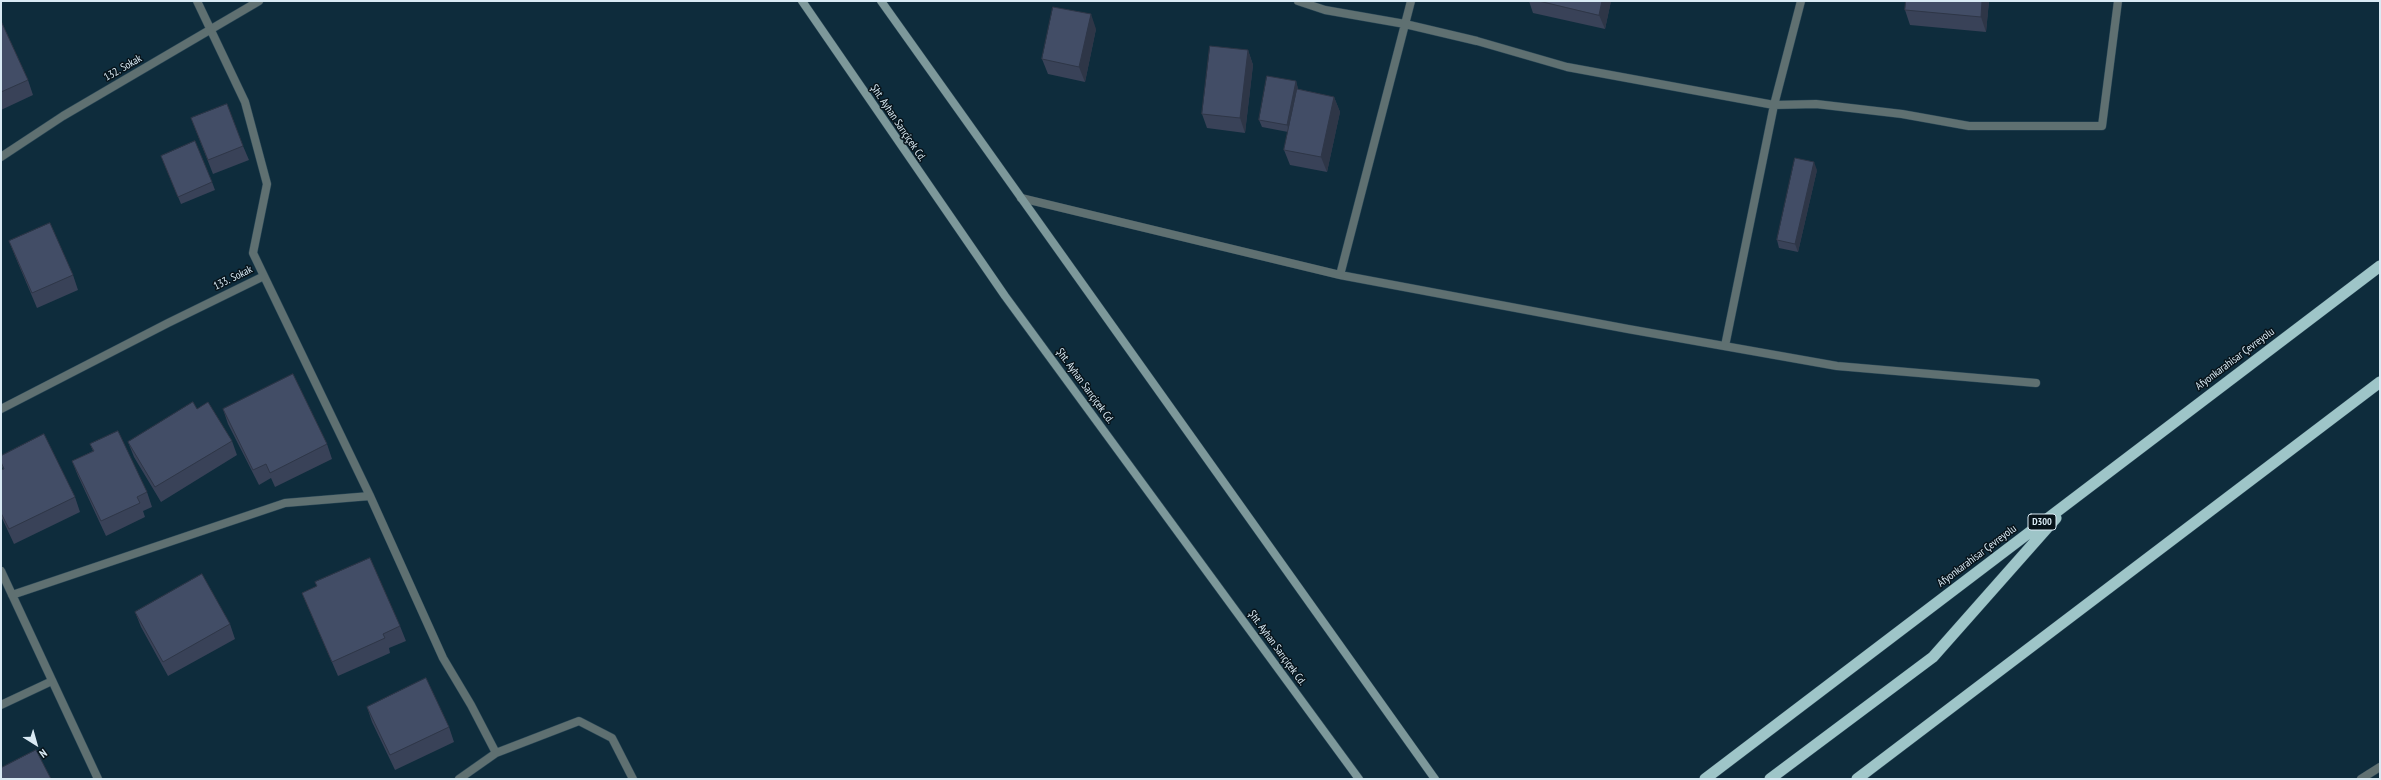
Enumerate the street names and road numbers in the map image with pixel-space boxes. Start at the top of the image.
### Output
street label: 132. Sokak [102,52,144,84]
street label: Şht. Ayhan Sarıçiçek Cd. [867,82,929,164]
street label: 133. Sokak [211,263,255,293]
street label: Afyonkarahisar Çevreyolu [2193,325,2277,393]
street label: Şht. Ayhan Sarıçiçek Cd. [1053,346,1117,426]
road number: D300 [2028,514,2056,530]
street label: Afyonkarahisar Çevreyolu [1935,522,2019,590]
street label: Şht. Ayhan Sarıçiçek Cd. [1245,608,1309,688]

